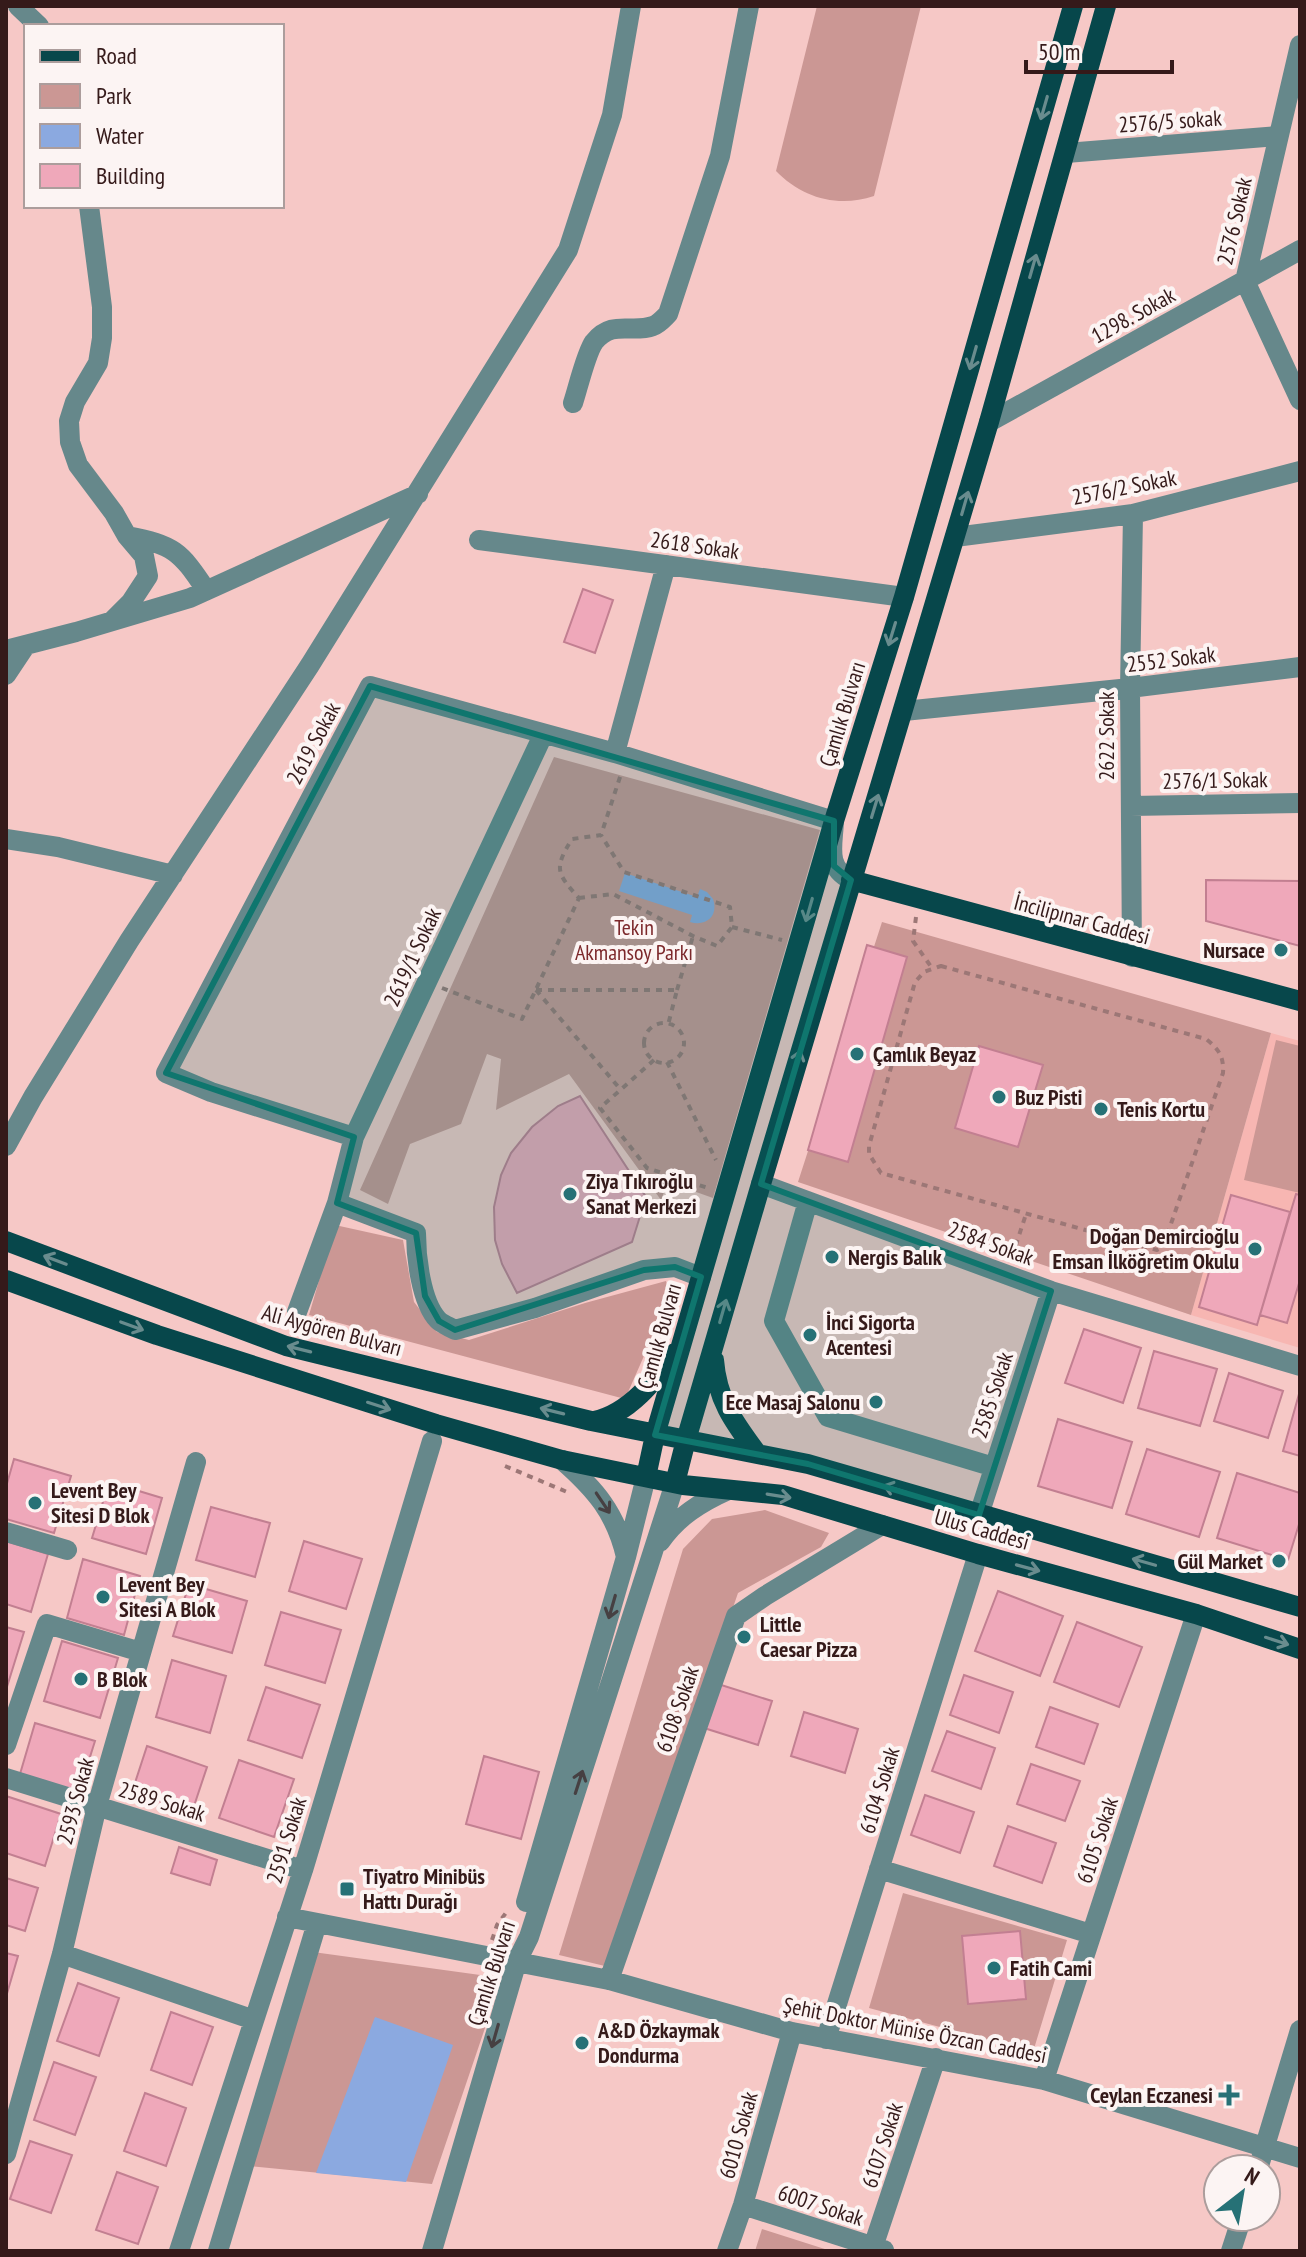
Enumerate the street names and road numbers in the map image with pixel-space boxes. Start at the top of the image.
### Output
street label: 2576/5 sokak [1117,103,1223,139]
street label: 2576 Sokak [1210,174,1258,268]
street label: 1298. Sokak [1086,280,1180,349]
street label: 2576/2 Sokak [1070,463,1179,511]
street label: 2618 Sokak [649,525,741,565]
street label: 2552 Sokak [1125,640,1217,678]
street label: Çamlık Bulvarı [813,658,871,770]
street label: 2622 Sokak [1092,691,1120,781]
street label: 2619 Sokak [280,697,346,789]
street label: 2576/1 Sokak [1162,765,1268,795]
street label: İncilipınar Caddesi [1011,887,1153,951]
street label: 2619/1 Sokak [377,903,447,1011]
street label: 2584 Sokak [944,1215,1038,1272]
street label: Çamlık Bulvarı [631,1280,687,1392]
street label: Ali Aygören Bulvarı [259,1298,405,1362]
street label: 2585 Sokak [965,1348,1019,1442]
street label: Ulus Caddesi [931,1502,1033,1556]
street label: 6108 Sokak [649,1662,705,1756]
street label: 6104 Sokak [853,1743,906,1837]
street label: 2593 Sokak [50,1754,100,1848]
street label: 2589 Sokak [115,1775,209,1828]
street label: 2591 Sokak [260,1793,313,1887]
street label: 6105 Sokak [1070,1793,1124,1887]
street label: Çamlık Bulvarı [461,1917,521,2029]
street label: Şehit Doktor Münise Özcan Caddesi [781,1991,1049,2069]
street label: 6010 Sokak [712,2088,764,2182]
street label: 6107 Sokak [855,2098,909,2191]
street label: 6007 Sokak [775,2178,868,2232]

